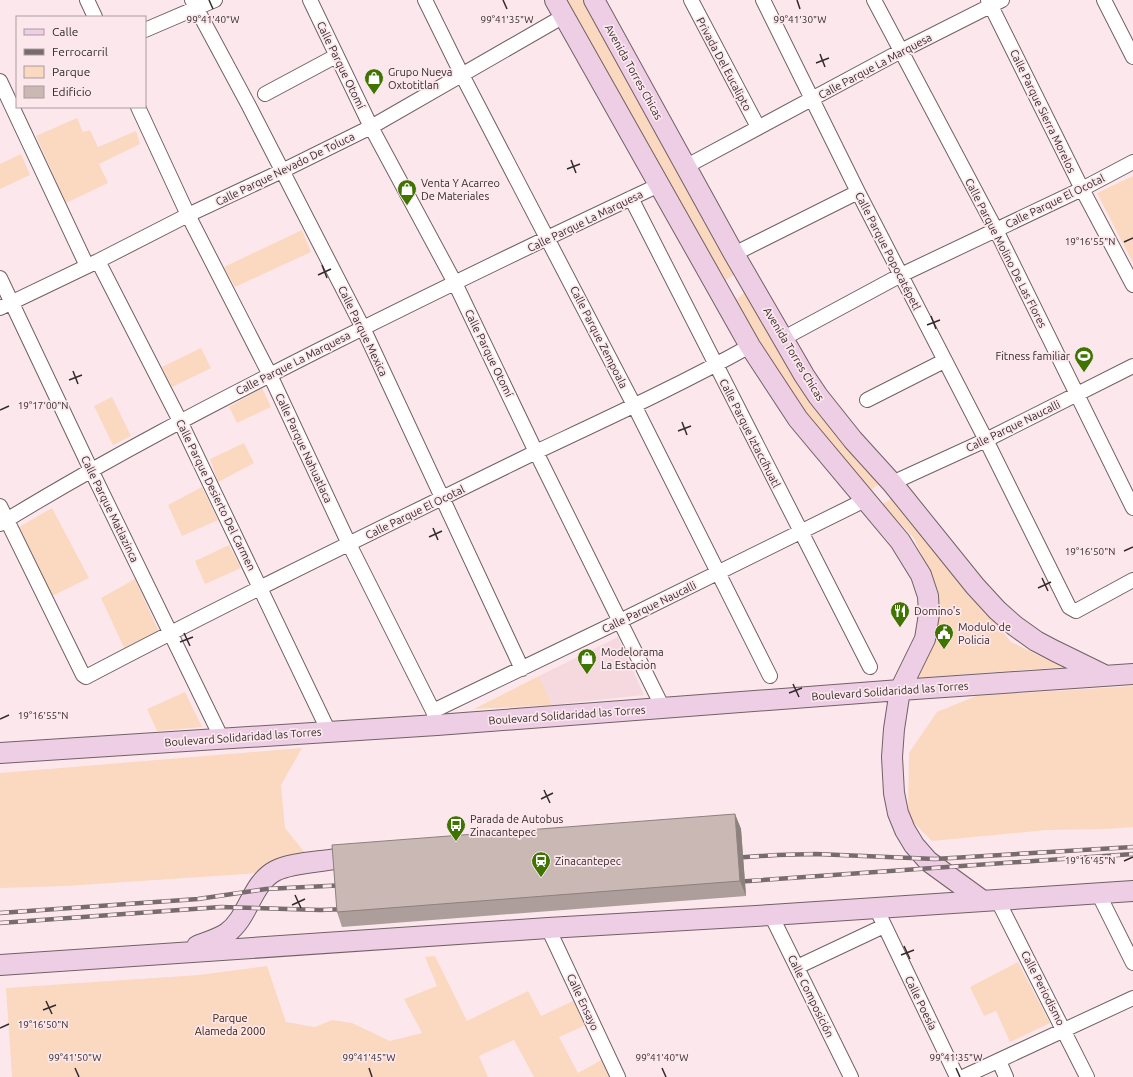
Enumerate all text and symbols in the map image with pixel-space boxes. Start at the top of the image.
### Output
text: 99°41'40"W [187,14,239,25]
text: 99°41'35"W [481,14,533,25]
text: 99°41'30"W [774,14,826,25]
street label: Privada Del Eucalipto [694,15,754,113]
legend [16,16,146,108]
street label: Calle Parque Otomí [315,19,368,111]
street label: Avenida Torres Chicas [603,22,665,122]
text: Calle [52,25,78,38]
street label: Calle Parque La Marquesa [816,31,934,101]
text: Ferrocarril [52,45,108,58]
street label: Calle Parque Sierra Morelos [1008,47,1078,175]
text: Parque [52,65,90,78]
place label: Grupo Nueva Oxtotitlan [388,66,452,91]
shop icon: Grupo Nueva Oxtotitlan [363,67,385,95]
text: Edificio [52,85,92,98]
street label: Calle Parque Nevado De Toluca [214,130,356,208]
street label: Calle Parque El Ocotal [1003,172,1107,230]
street label: Calle Parque Molino De Las Flores [963,176,1049,330]
place label: Venta Y Acarreo De Materiales [421,177,500,202]
shop icon: Venta Y Acarreo De Materiales [396,178,418,206]
street label: Calle Parque La Marquesa [525,188,645,254]
street label: Calle Parque Popocatépetl [853,190,923,312]
text: 19°16'55"N [1065,236,1115,247]
street label: Calle Parque Mexica [336,284,390,378]
street label: Calle Parque Zempoala [568,284,630,390]
street label: Avenida Torres Chicas [761,305,827,403]
street label: Calle Parque Otomí [463,307,516,399]
street label: Calle Parque La Marquesa [234,329,352,397]
sports icon: Fitness familiar [1073,345,1095,373]
place label: Fitness familiar [995,350,1071,362]
street label: Calle Parque Iztaccíhuatl [717,377,783,490]
street label: Calle Parque Nahuatlaca [273,391,335,505]
street label: Calle Parque Naucalli [964,398,1062,454]
text: 19°17'00"N [18,400,68,411]
street label: Calle Parque Desierto Del Carmen [174,417,258,573]
street label: Calle Parque Matlazinca [79,454,141,564]
street label: Calle Parque El Ocotal [363,483,467,541]
text: 19°16'50"N [1065,546,1115,557]
street label: Calle Parque Naucalli [600,579,698,635]
restaurant icon: Domino's [889,600,911,628]
place label: Domino's [914,605,961,617]
place label: Modulo de Policia [958,621,1011,646]
public building icon: Modulo de Policia [933,622,955,650]
place label: Modelorama La Estacion [601,646,664,671]
shop icon: Modelorama La Estacion [576,647,598,675]
street label: Boulevard Solidaridad las Torres [811,680,969,702]
street label: Boulevard Solidaridad las Torres [488,704,646,726]
text: 19°16'55"N [18,710,68,721]
street label: Boulevard Solidaridad las Torres [164,726,322,748]
place label: Parada de Autobus Zinacantepec [470,813,563,838]
bus stop icon: Parada de Autobus Zinacantepec [445,814,467,842]
station icon: Zinacantepec [530,850,552,878]
place label: Zinacantepec [555,855,621,867]
text: 19°16'45"N [1065,855,1115,866]
street label: Calle Periodismo [1019,949,1067,1027]
street label: Calle Composición [786,953,836,1039]
street label: Calle Ensayo [565,972,601,1032]
street label: Calle Poesía [903,974,939,1032]
park label: Parque Alameda 2000 [195,1012,265,1037]
text: 19°16'50"N [18,1019,68,1030]
text: 99°41'50"W [49,1052,101,1063]
text: 99°41'45"W [343,1052,395,1063]
text: 99°41'40"W [636,1052,688,1063]
text: 99°41'35"W [930,1052,982,1063]

